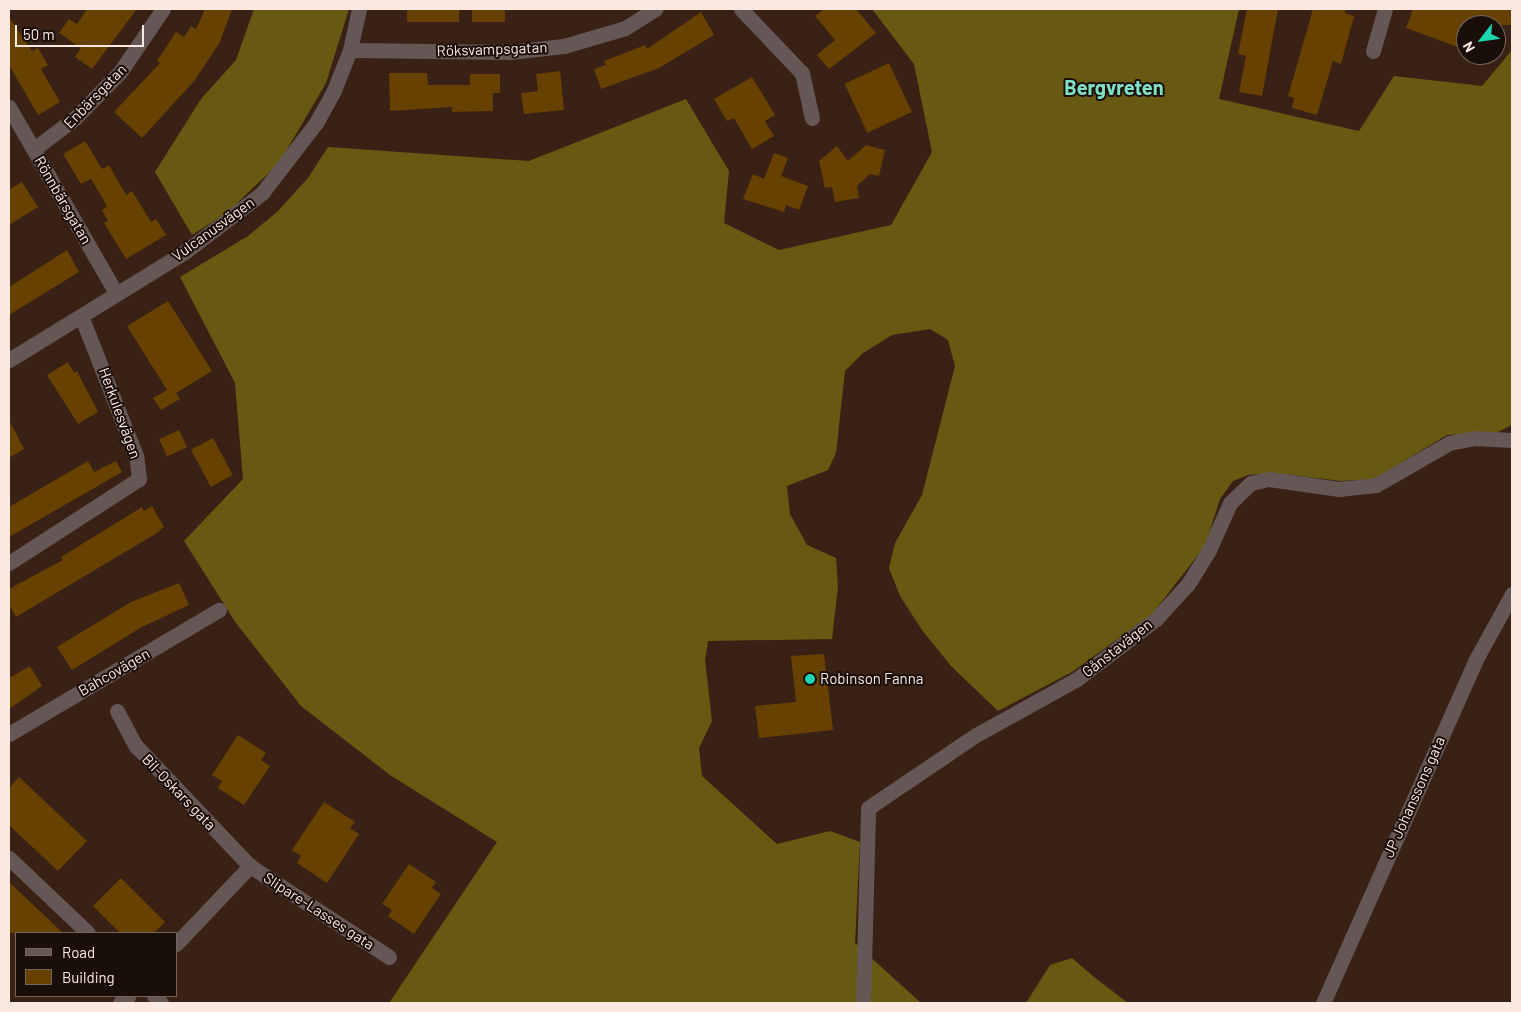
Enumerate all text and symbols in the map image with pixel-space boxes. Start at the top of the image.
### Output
scale bar [18,15,146,47]
north arrow [1456,15,1506,65]
text: 50 m [23,25,55,43]
street label: Röksvampsgatan [436,38,548,60]
text: N [1459,39,1478,56]
street label: Enbärsgatan [60,60,130,132]
district label: Bergvreten [1064,75,1164,99]
street label: Rönnbärsgatan [31,153,95,247]
street label: Vulcanusvägen [168,193,258,265]
street label: Herkulesvägen [95,365,145,461]
street label: Gånstavägen [1078,615,1156,681]
street label: Bahcovägen [75,644,153,700]
place label: Robinson Fanna [820,670,923,688]
marker: Robinson Fanna [804,673,816,685]
street label: JP Johanssons gata [1379,734,1449,860]
street label: Bil-Oskars gata [138,750,220,834]
street label: Slipare-Lasses gata [260,868,378,954]
legend [15,932,178,997]
text: Road [62,943,95,961]
text: Building [62,968,115,986]

